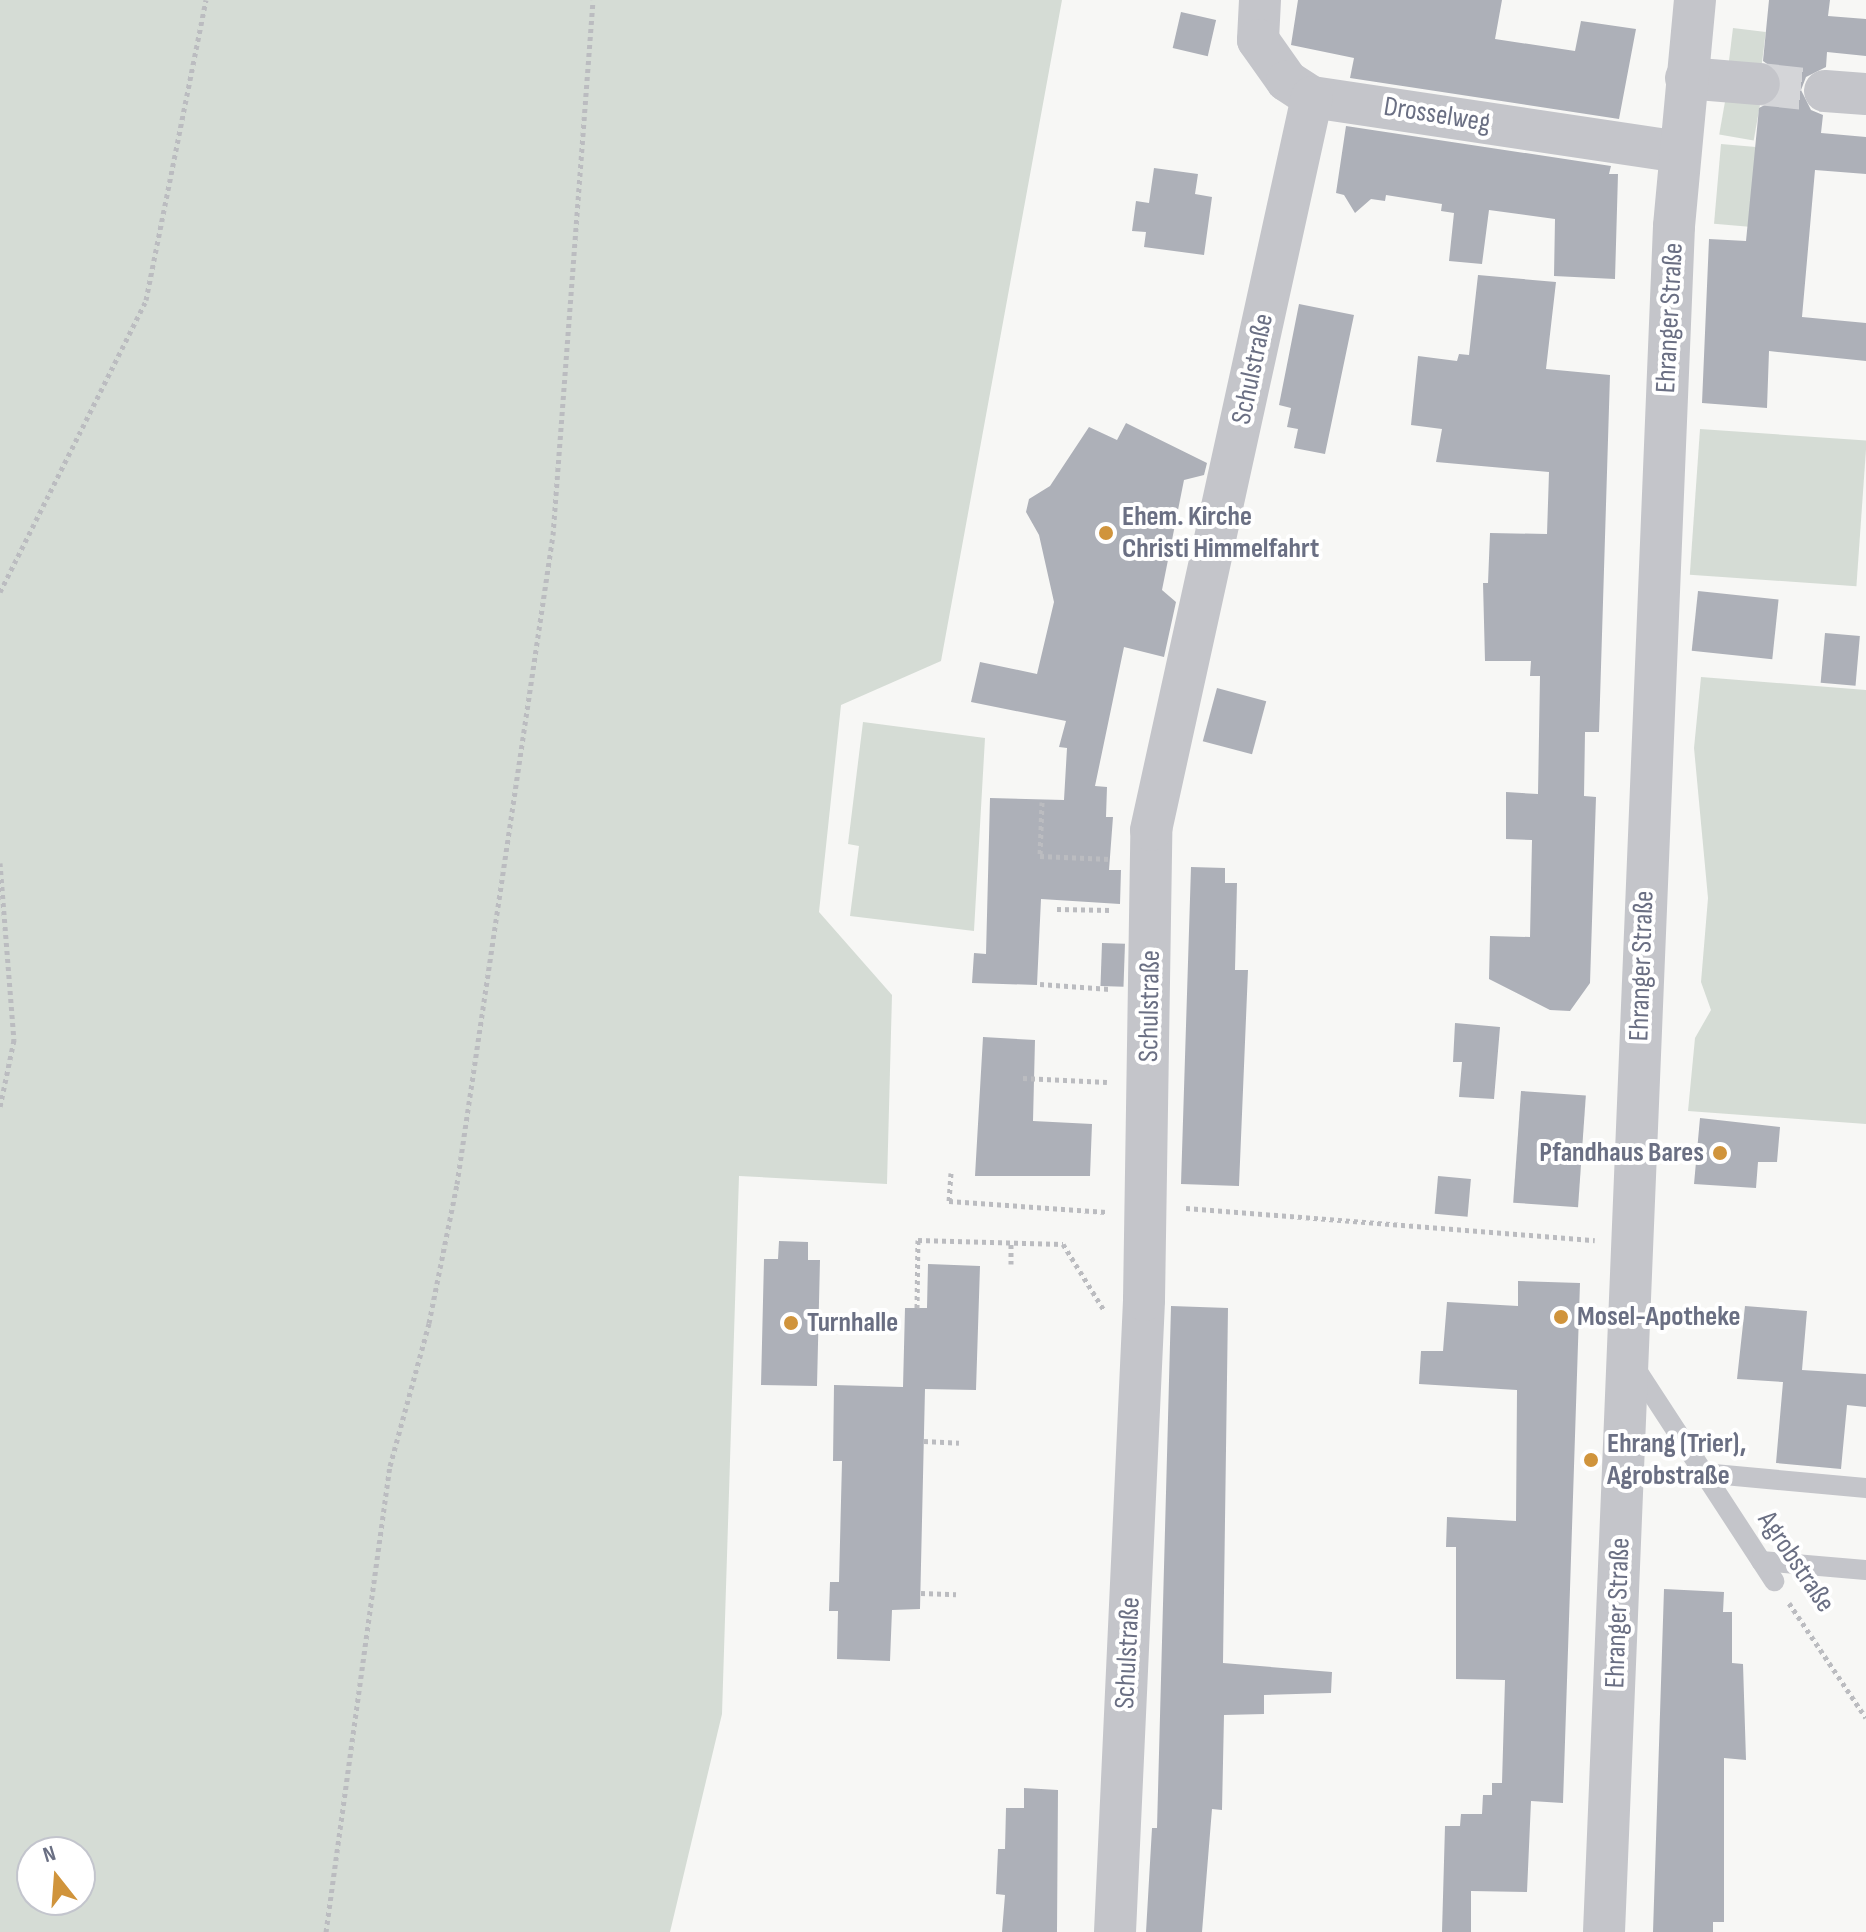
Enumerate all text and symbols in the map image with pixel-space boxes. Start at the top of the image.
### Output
street label: Drosselweg [1381,90,1493,140]
street label: Ehranger Straße [1649,242,1691,394]
street label: Schulstraße [1225,311,1281,427]
place label: Ehem. Kirche Christi Himmelfahrt [1122,500,1319,566]
marker: Ehem. Kirche Christi Himmelfahrt [1097,524,1115,542]
street label: Ehranger Straße [1623,890,1661,1042]
street label: Schulstraße [1132,950,1168,1062]
place label: Pfandhaus Bares [1539,1136,1704,1170]
marker: Pfandhaus Bares [1711,1144,1729,1162]
place label: Mosel-Apotheke [1577,1300,1740,1334]
place label: Turnhalle [807,1306,898,1340]
marker: Mosel-Apotheke [1552,1308,1570,1326]
marker: Turnhalle [782,1314,800,1332]
place label: Ehrang (Trier), Agrobstraße [1607,1427,1746,1493]
marker: Ehrang (Trier), Agrobstraße [1582,1451,1600,1469]
street label: Agrobstraße [1750,1505,1842,1619]
street label: Ehranger Straße [1599,1537,1637,1689]
street label: Schulstraße [1108,1596,1148,1710]
north arrow [16,1836,96,1916]
text: N [40,1840,59,1869]

